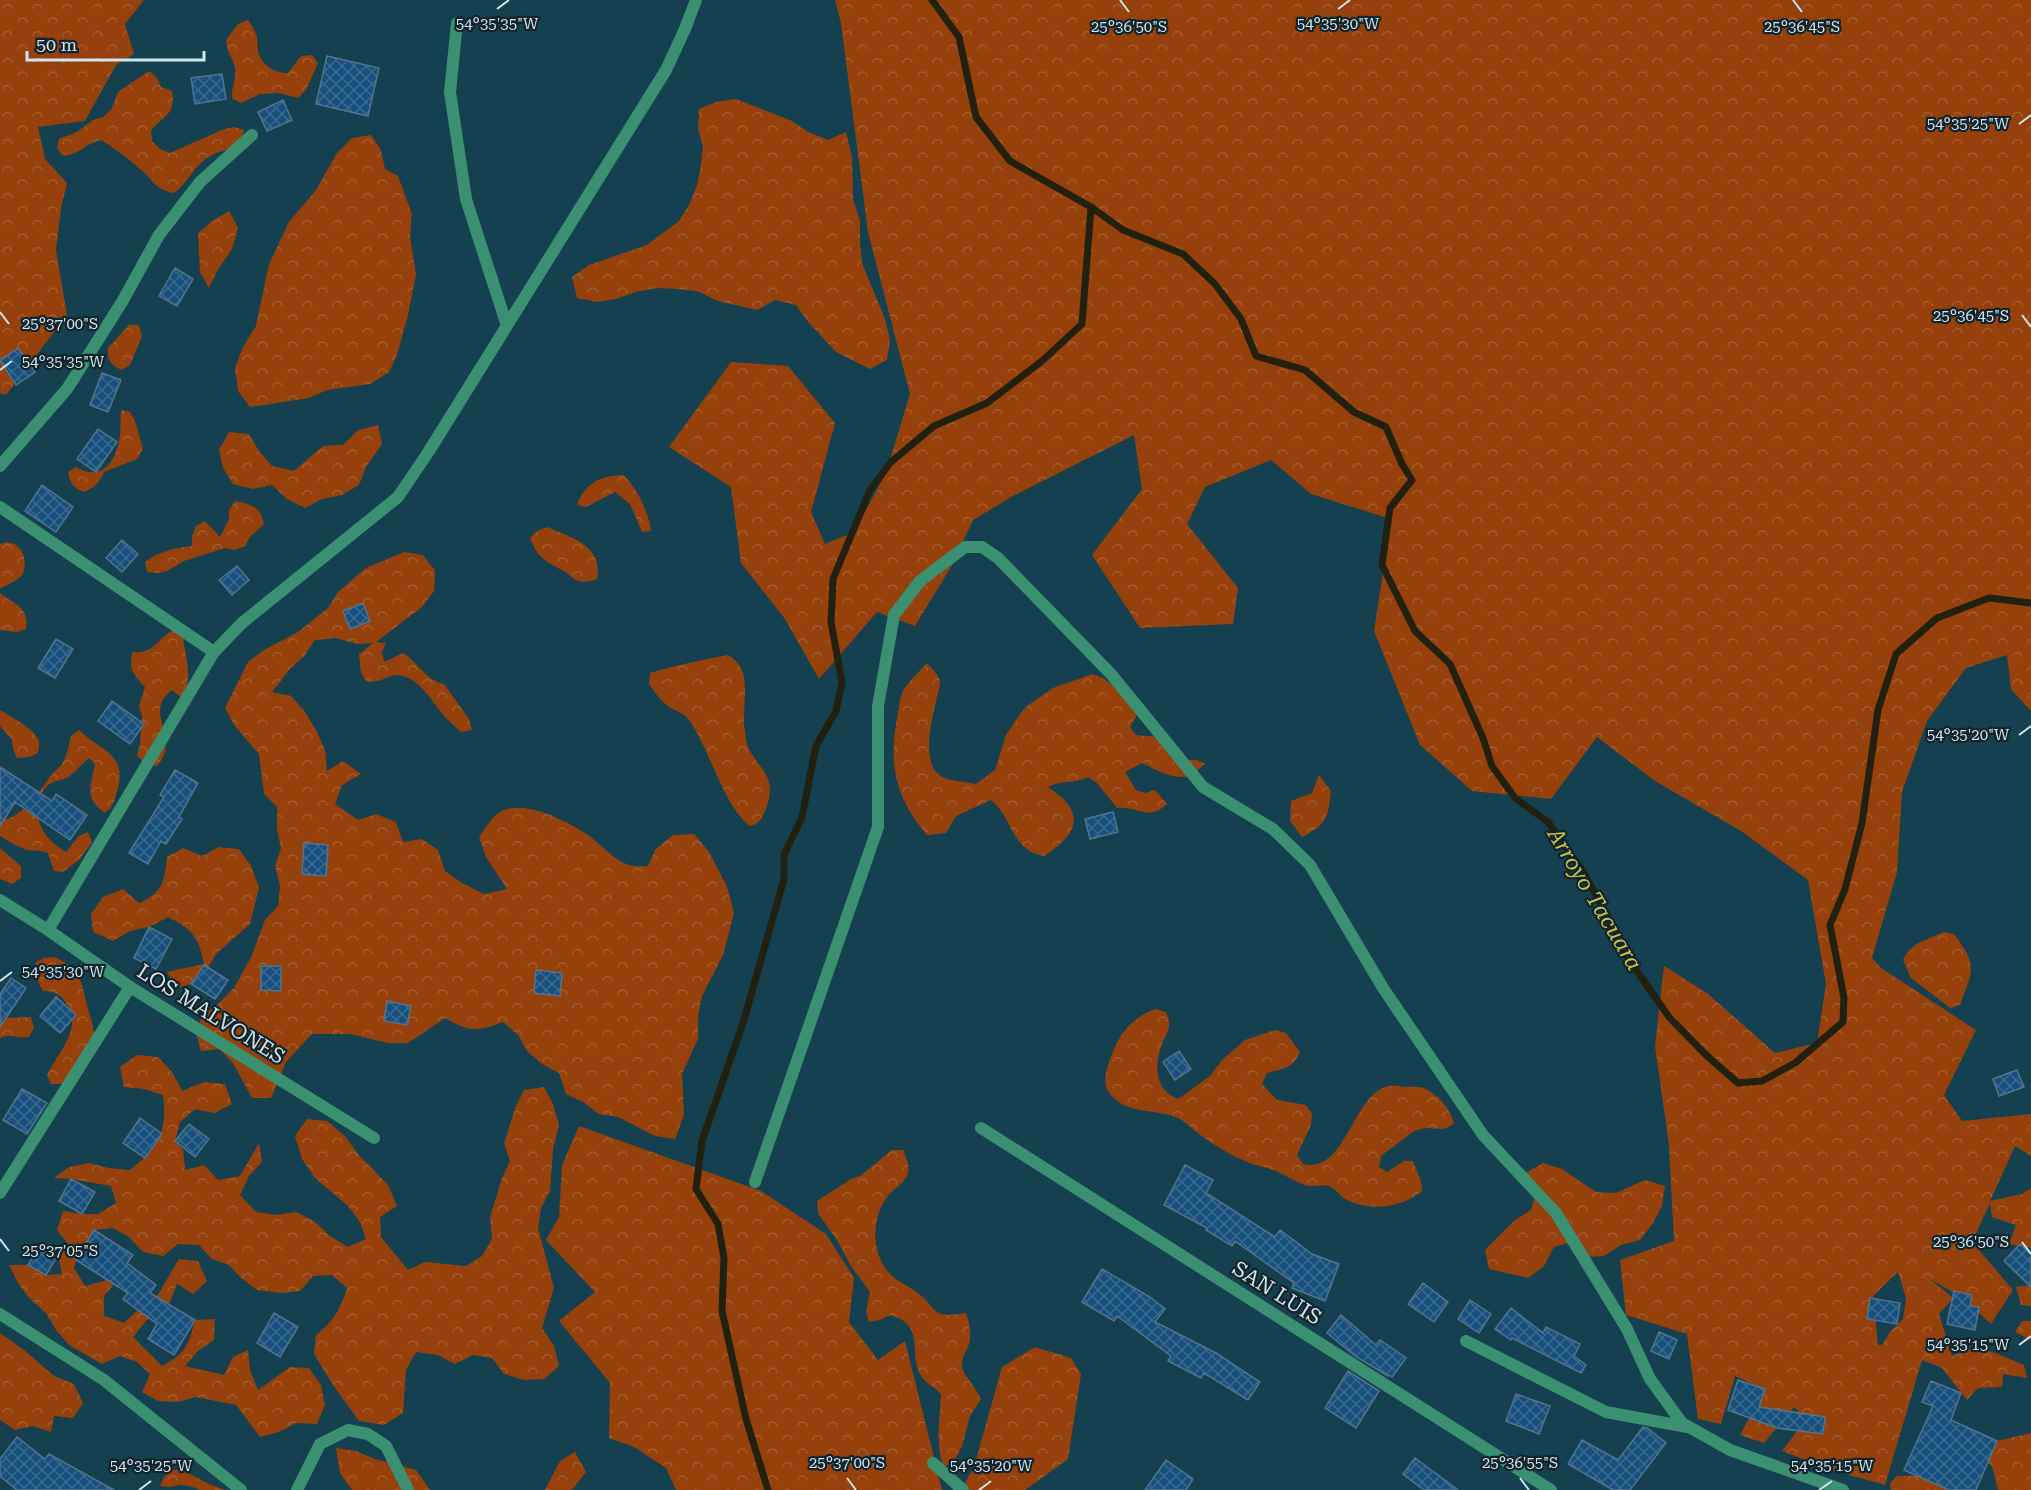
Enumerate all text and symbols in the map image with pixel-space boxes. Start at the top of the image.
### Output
text: 54°35'35"W [456,15,539,33]
text: 54°35'30"W [1297,15,1380,33]
text: 25°36'50"S [1091,18,1167,36]
text: 25°36'45"S [1764,18,1840,36]
scale bar [27,24,204,62]
text: 50 m [36,34,77,55]
text: 54°35'25"W [1927,115,2010,133]
text: 25°36'45"S [1933,307,2009,325]
text: 25°37'00"S [22,315,98,333]
text: 54°35'35"W [22,353,105,371]
text: 54°35'20"W [1927,726,2010,744]
water label: Arroyo Tacuara [1542,822,1647,975]
street label: LOS MALVONES [133,959,289,1069]
text: 54°35'30"W [22,963,105,981]
text: 25°36'50"S [1933,1233,2009,1251]
text: 25°37'05"S [22,1242,98,1260]
street label: SAN LUIS [1228,1256,1326,1330]
text: 54°35'15"W [1927,1336,2010,1354]
text: 25°37'00"S [809,1454,885,1472]
text: 25°36'55"S [1482,1454,1558,1472]
text: 54°35'25"W [110,1457,193,1475]
text: 54°35'20"W [950,1457,1033,1475]
text: 54°35'15"W [1791,1457,1874,1475]

